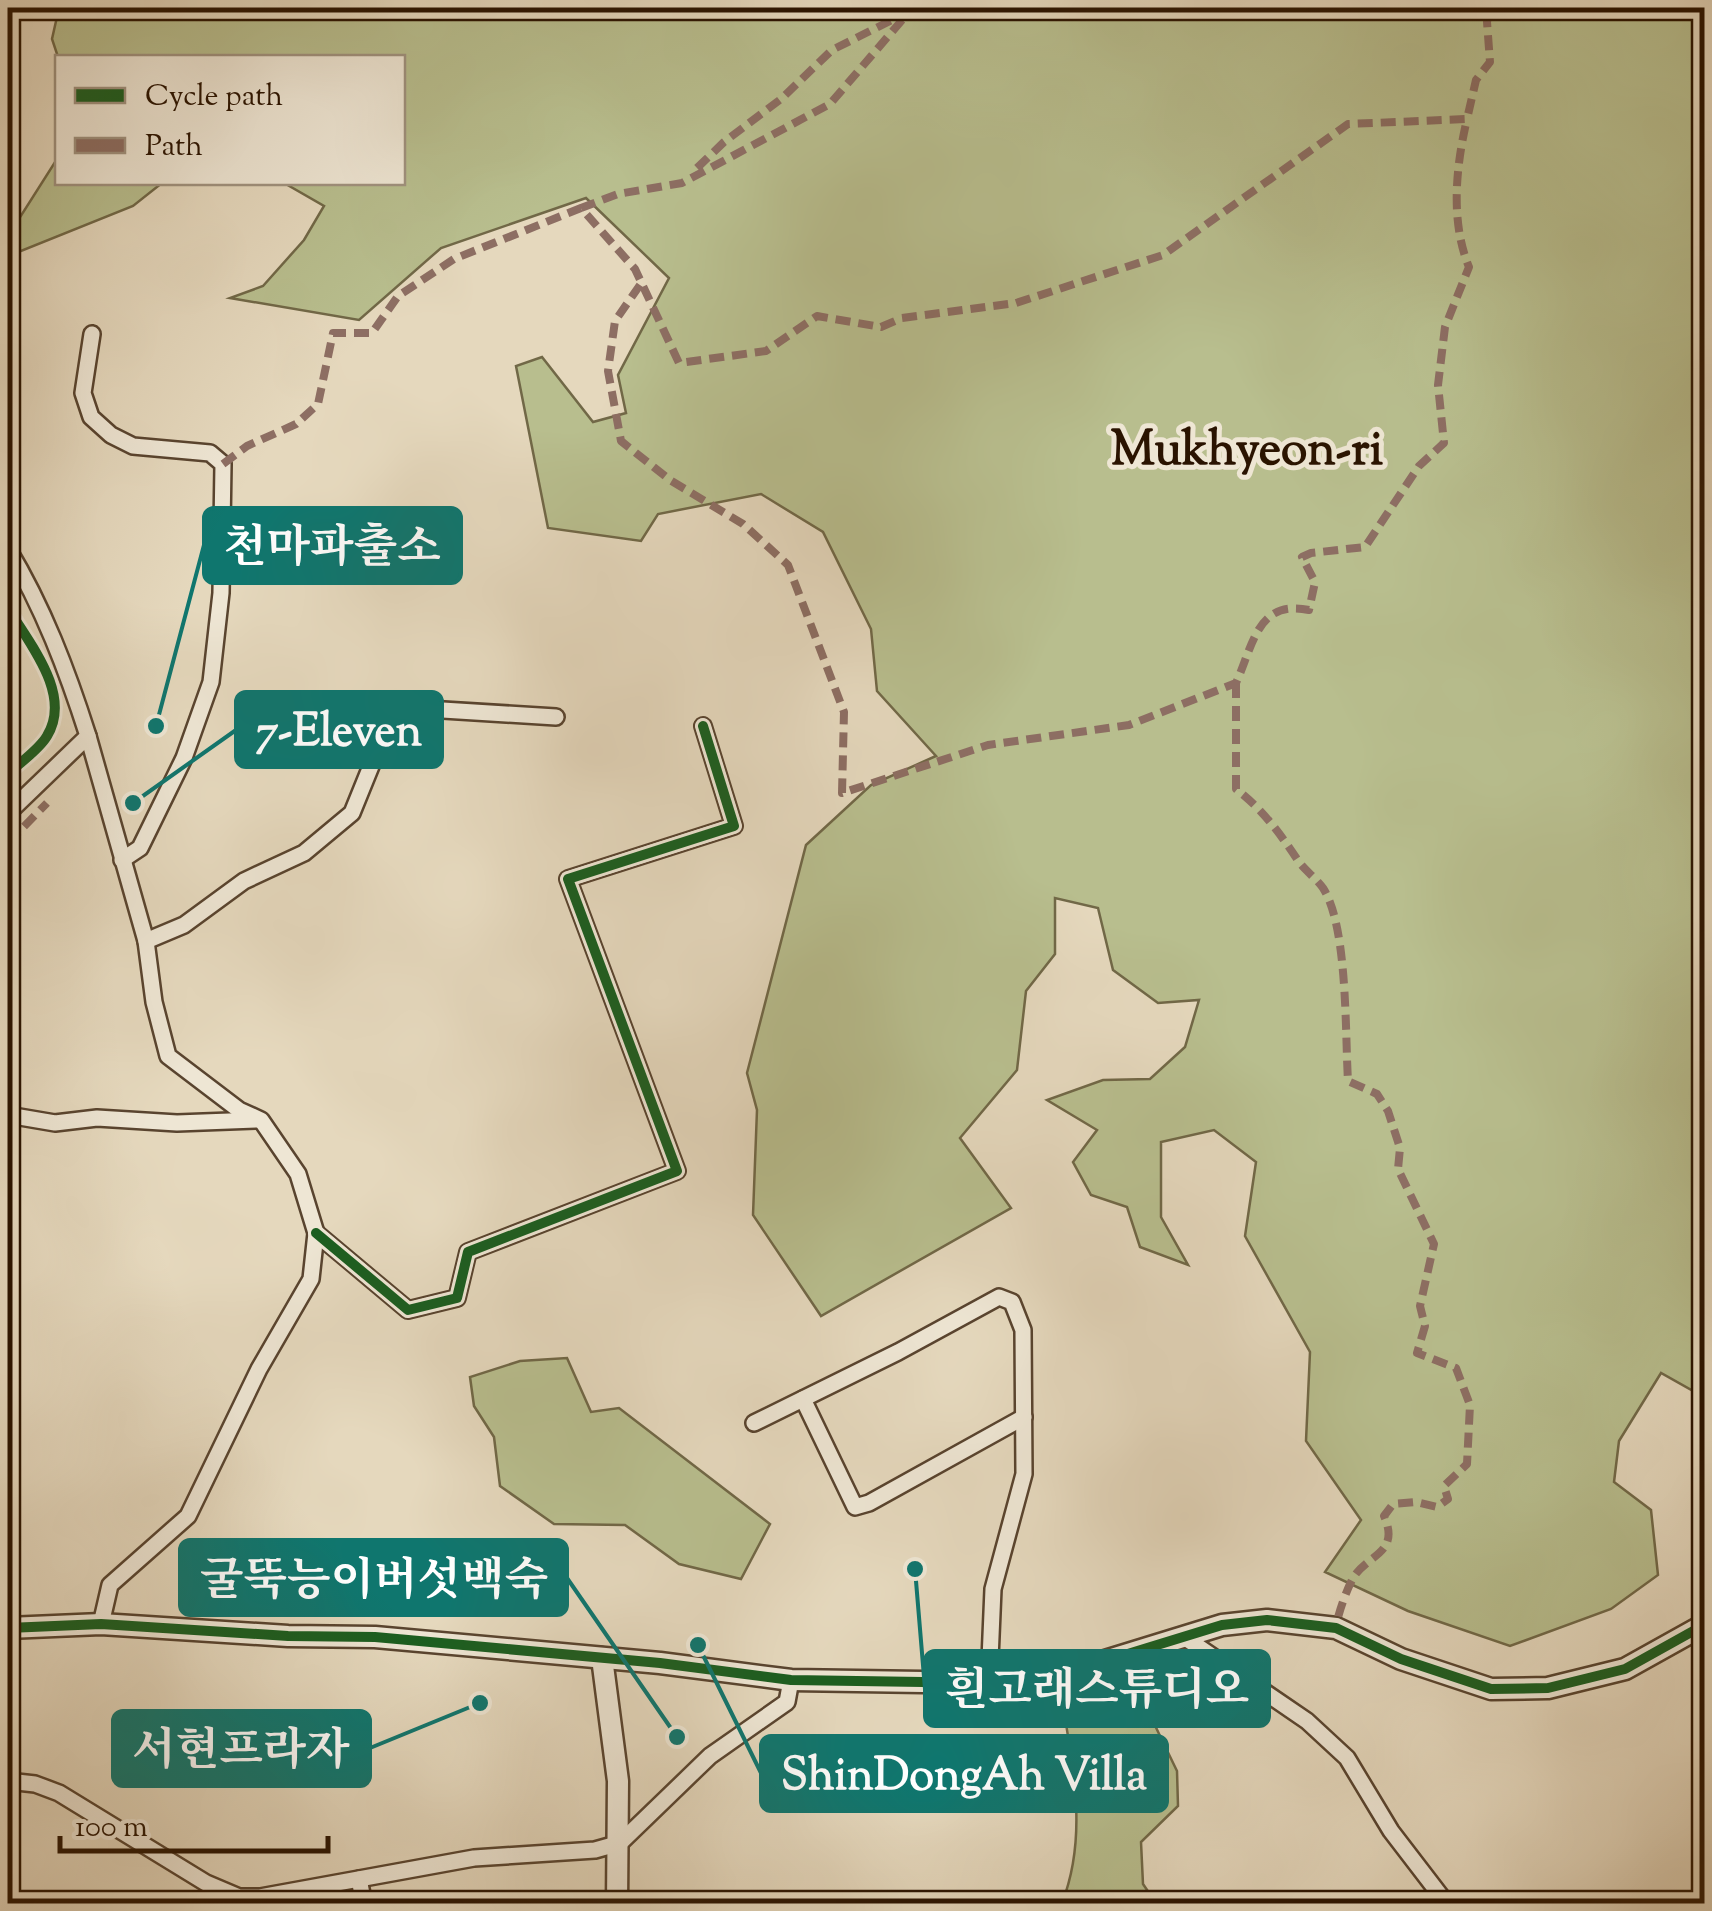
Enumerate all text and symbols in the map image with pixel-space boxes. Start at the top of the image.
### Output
legend [55,55,405,185]
text: Cycle path [145,76,283,119]
text: Path [145,126,203,169]
district label: Mukhyeon-ri [1111,418,1384,487]
callout: 천마파출소 [204,508,461,583]
text: 천마파출소 [223,518,441,583]
callout: 7-Eleven [236,692,442,767]
text: 7-Eleven [256,702,423,767]
callout: 굴뚝능이버섯백숙 [180,1540,567,1615]
text: 굴뚝능이버섯백숙 [200,1551,548,1616]
callout: 흰고래스튜디오 [925,1651,1269,1726]
text: 흰고래스튜디오 [945,1661,1249,1726]
callout: 서현프라자 [113,1711,370,1786]
text: 서현프라자 [132,1721,350,1786]
callout: ShinDongAh Villa [761,1736,1167,1811]
text: ShinDongAh Villa [781,1746,1147,1811]
scale bar [60,1791,328,1853]
text: 100 m [75,1807,148,1850]

